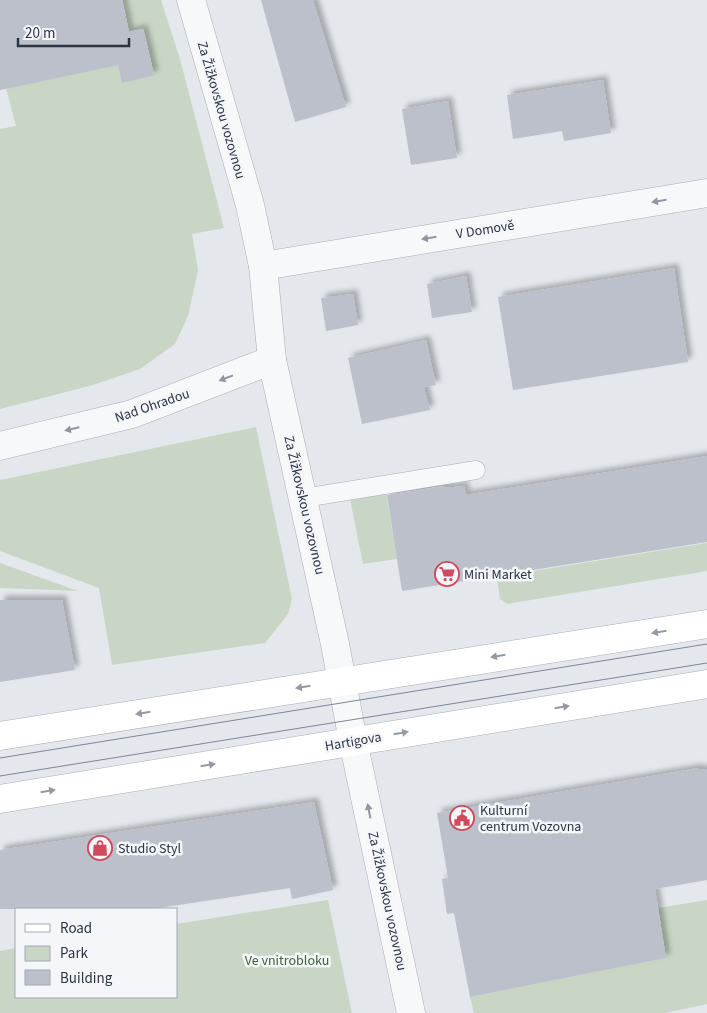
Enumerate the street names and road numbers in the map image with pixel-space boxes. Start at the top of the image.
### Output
street label: Za Žižkovskou vozovnou [192,39,250,181]
street label: V Domově [455,216,516,244]
street label: Nad Ohradou [112,384,193,428]
street label: Za Žižkovskou vozovnou [278,434,330,577]
street label: Hartigova [323,727,383,757]
street label: Za Žižkovskou vozovnou [362,830,412,973]

